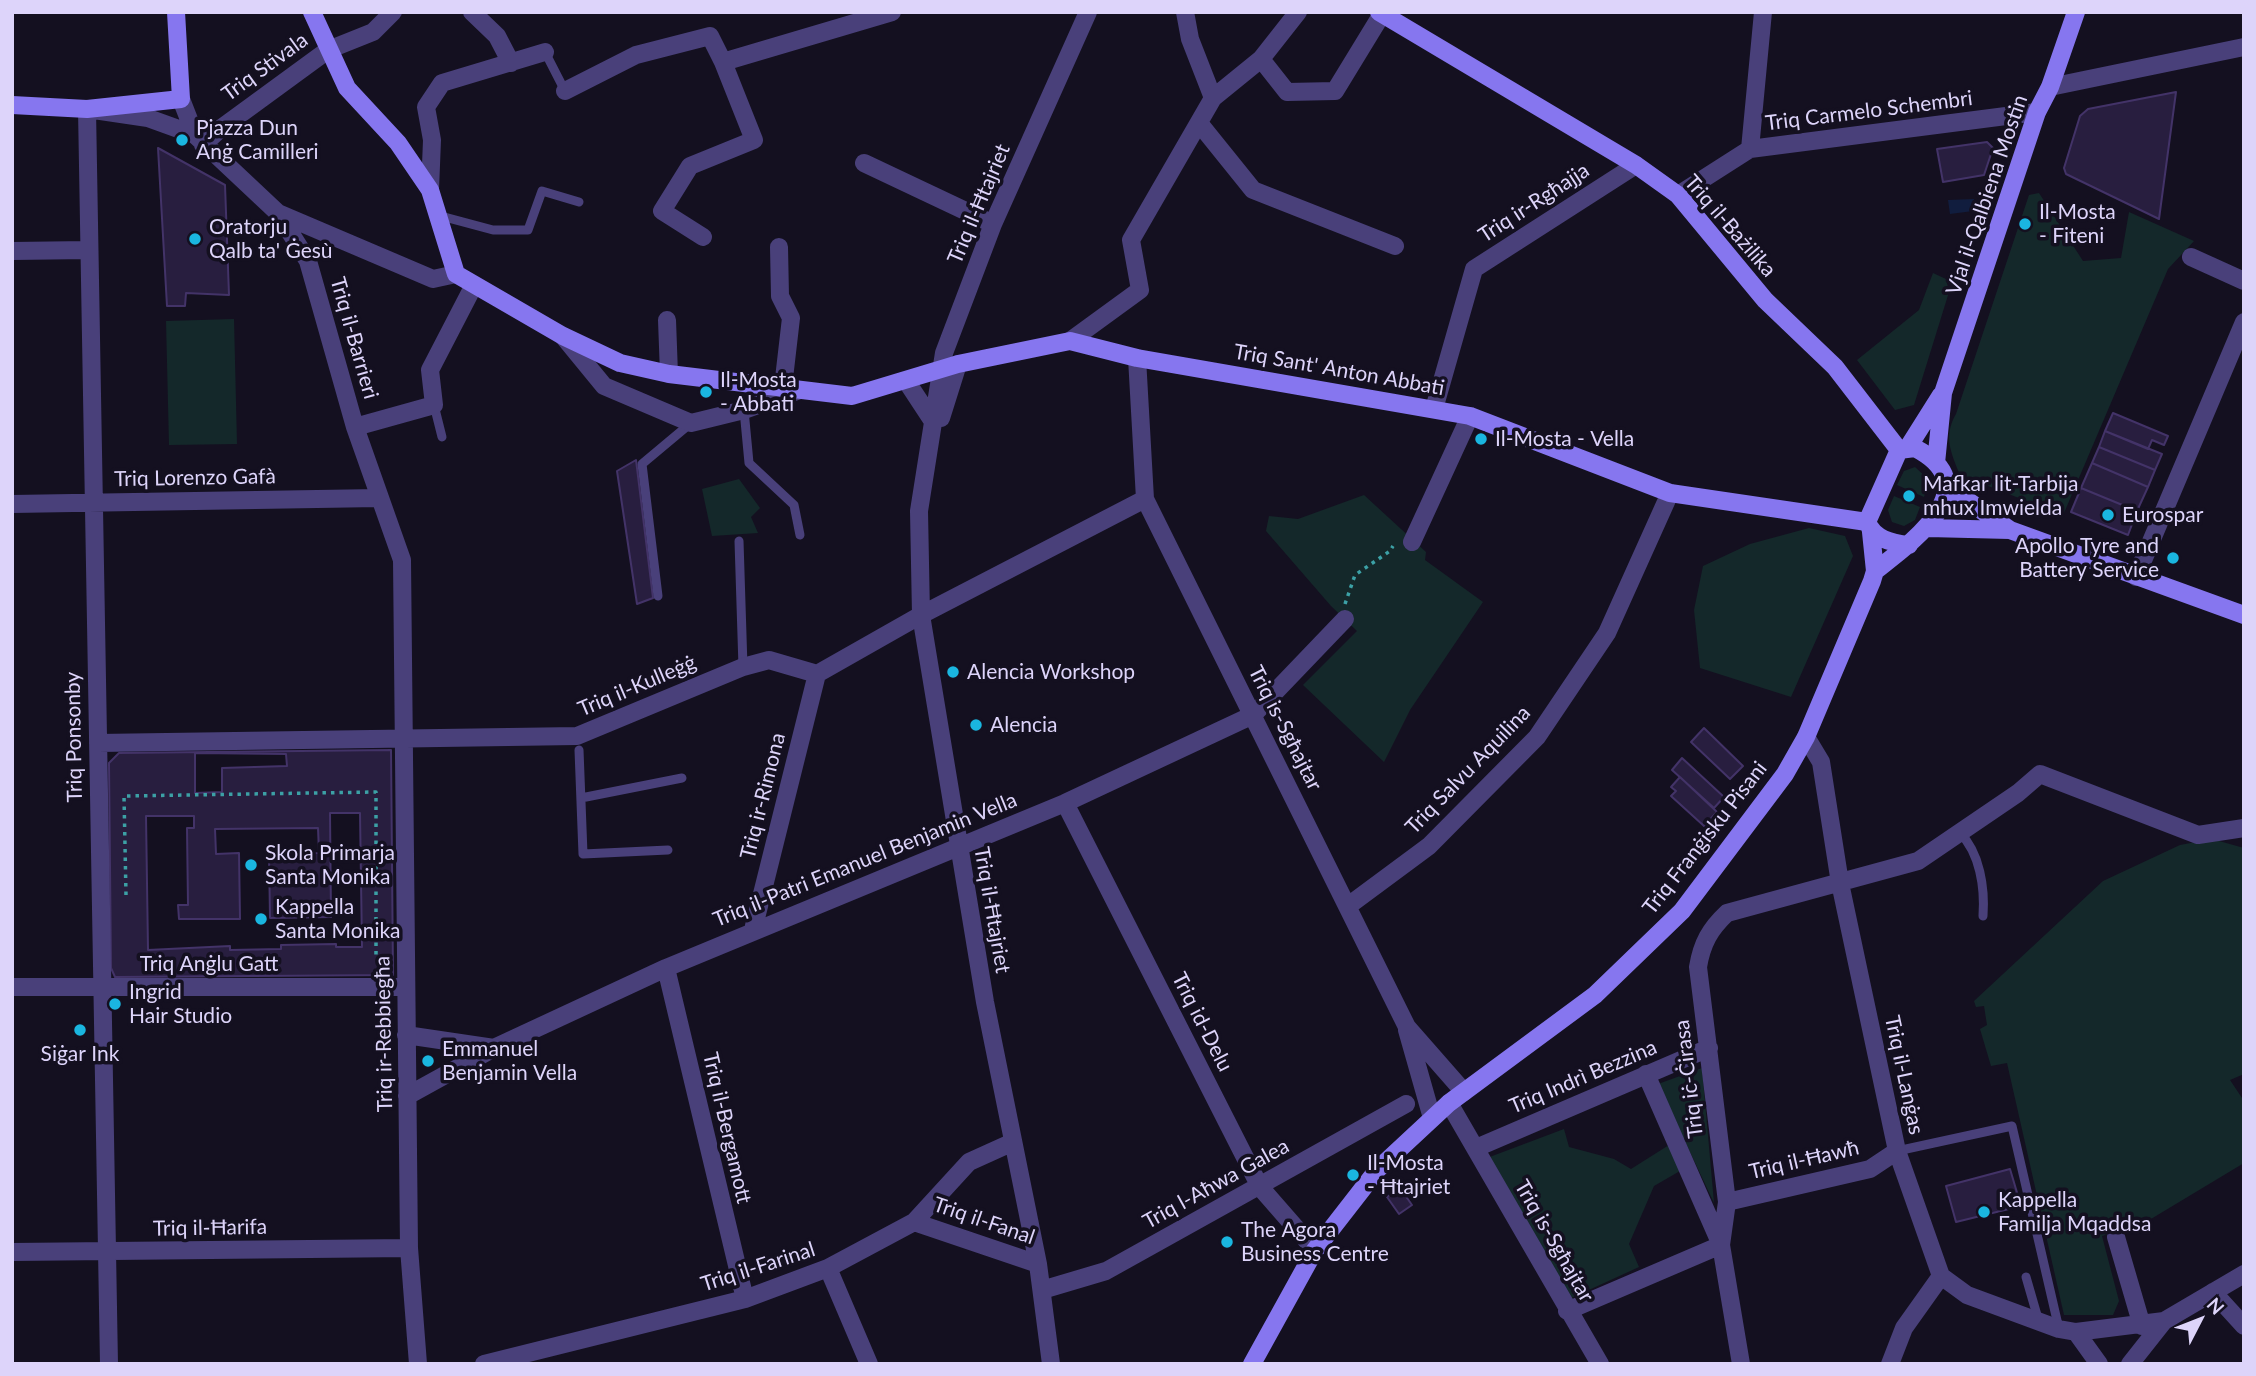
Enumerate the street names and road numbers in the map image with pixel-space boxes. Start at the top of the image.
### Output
street label: Triq Stivala [217,27,313,107]
street label: Triq Carmelo Schembri [1764,86,1974,136]
street label: Vjal il-Qalbiena Mostin [1941,92,2033,298]
street label: Triq il-Ħtajriet [942,140,1016,268]
street label: Triq ir-Rgħajja [1474,158,1594,248]
street label: Triq il-Bażilika [1679,170,1781,282]
street label: Triq il-Barrieri [325,274,383,402]
street label: Triq Sant' Anton Abbati [1232,339,1446,401]
street label: Triq Lorenzo Gafà [114,464,276,492]
street label: Triq il-Kulleġġ [574,650,700,722]
street label: Triq is-Sgħajtar [1243,661,1327,795]
street label: Triq Ponsonby [60,671,88,803]
street label: Triq Salvu Aquilina [1400,700,1536,840]
street label: Triq ir-Rimona [735,730,791,862]
street label: Triq Franġisku Pisani [1637,756,1773,920]
street label: Triq il-Patri Emanuel Benjamin Vella [709,787,1021,933]
street label: Triq il-Ħtajriet [968,845,1016,975]
street label: Triq Anġlu Gatt [140,951,278,977]
street label: Triq ir-Rebbiegħa [370,956,398,1112]
street label: Triq id-Delu [1166,968,1238,1076]
street label: Triq il-Lanġas [1879,1013,1929,1137]
street label: Triq iċ-Ċirasa [1669,1018,1709,1140]
street label: Triq Indrì Bezzina [1505,1035,1661,1119]
street label: Triq il-Bergamott [697,1050,757,1206]
street label: Triq l-Aħwa Galea [1139,1133,1293,1235]
street label: Triq il-Ħawħ [1747,1135,1861,1185]
street label: Triq is-Sgħajtar [1509,1176,1599,1306]
street label: Triq il-Fanal [930,1192,1038,1250]
street label: Triq il-Ħarifa [153,1214,267,1242]
street label: Triq il-Farinal [698,1237,818,1297]

